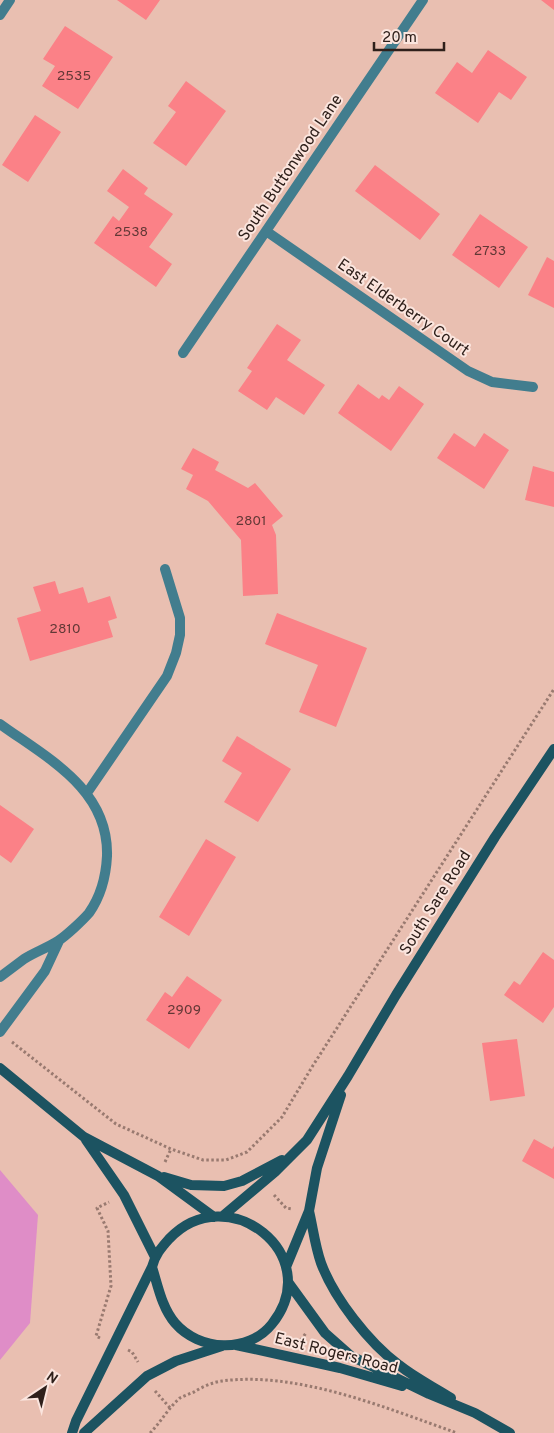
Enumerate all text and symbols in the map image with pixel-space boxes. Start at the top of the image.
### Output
scale bar [374,20,444,52]
text: 20 m [382,29,417,48]
house number: 2535 [57,68,91,85]
street label: South Buttonwood Lane [234,91,348,245]
house number: 2538 [114,224,148,241]
house number: 2733 [474,243,506,260]
street label: East Elderberry Court [333,255,473,361]
house number: 2801 [235,513,267,530]
house number: 2810 [49,621,81,638]
street label: South Sare Road [396,847,476,959]
house number: 2909 [167,1002,201,1019]
street label: East Rogers Road [272,1329,400,1379]
north arrow [20,1363,70,1413]
text: N [43,1369,61,1388]

